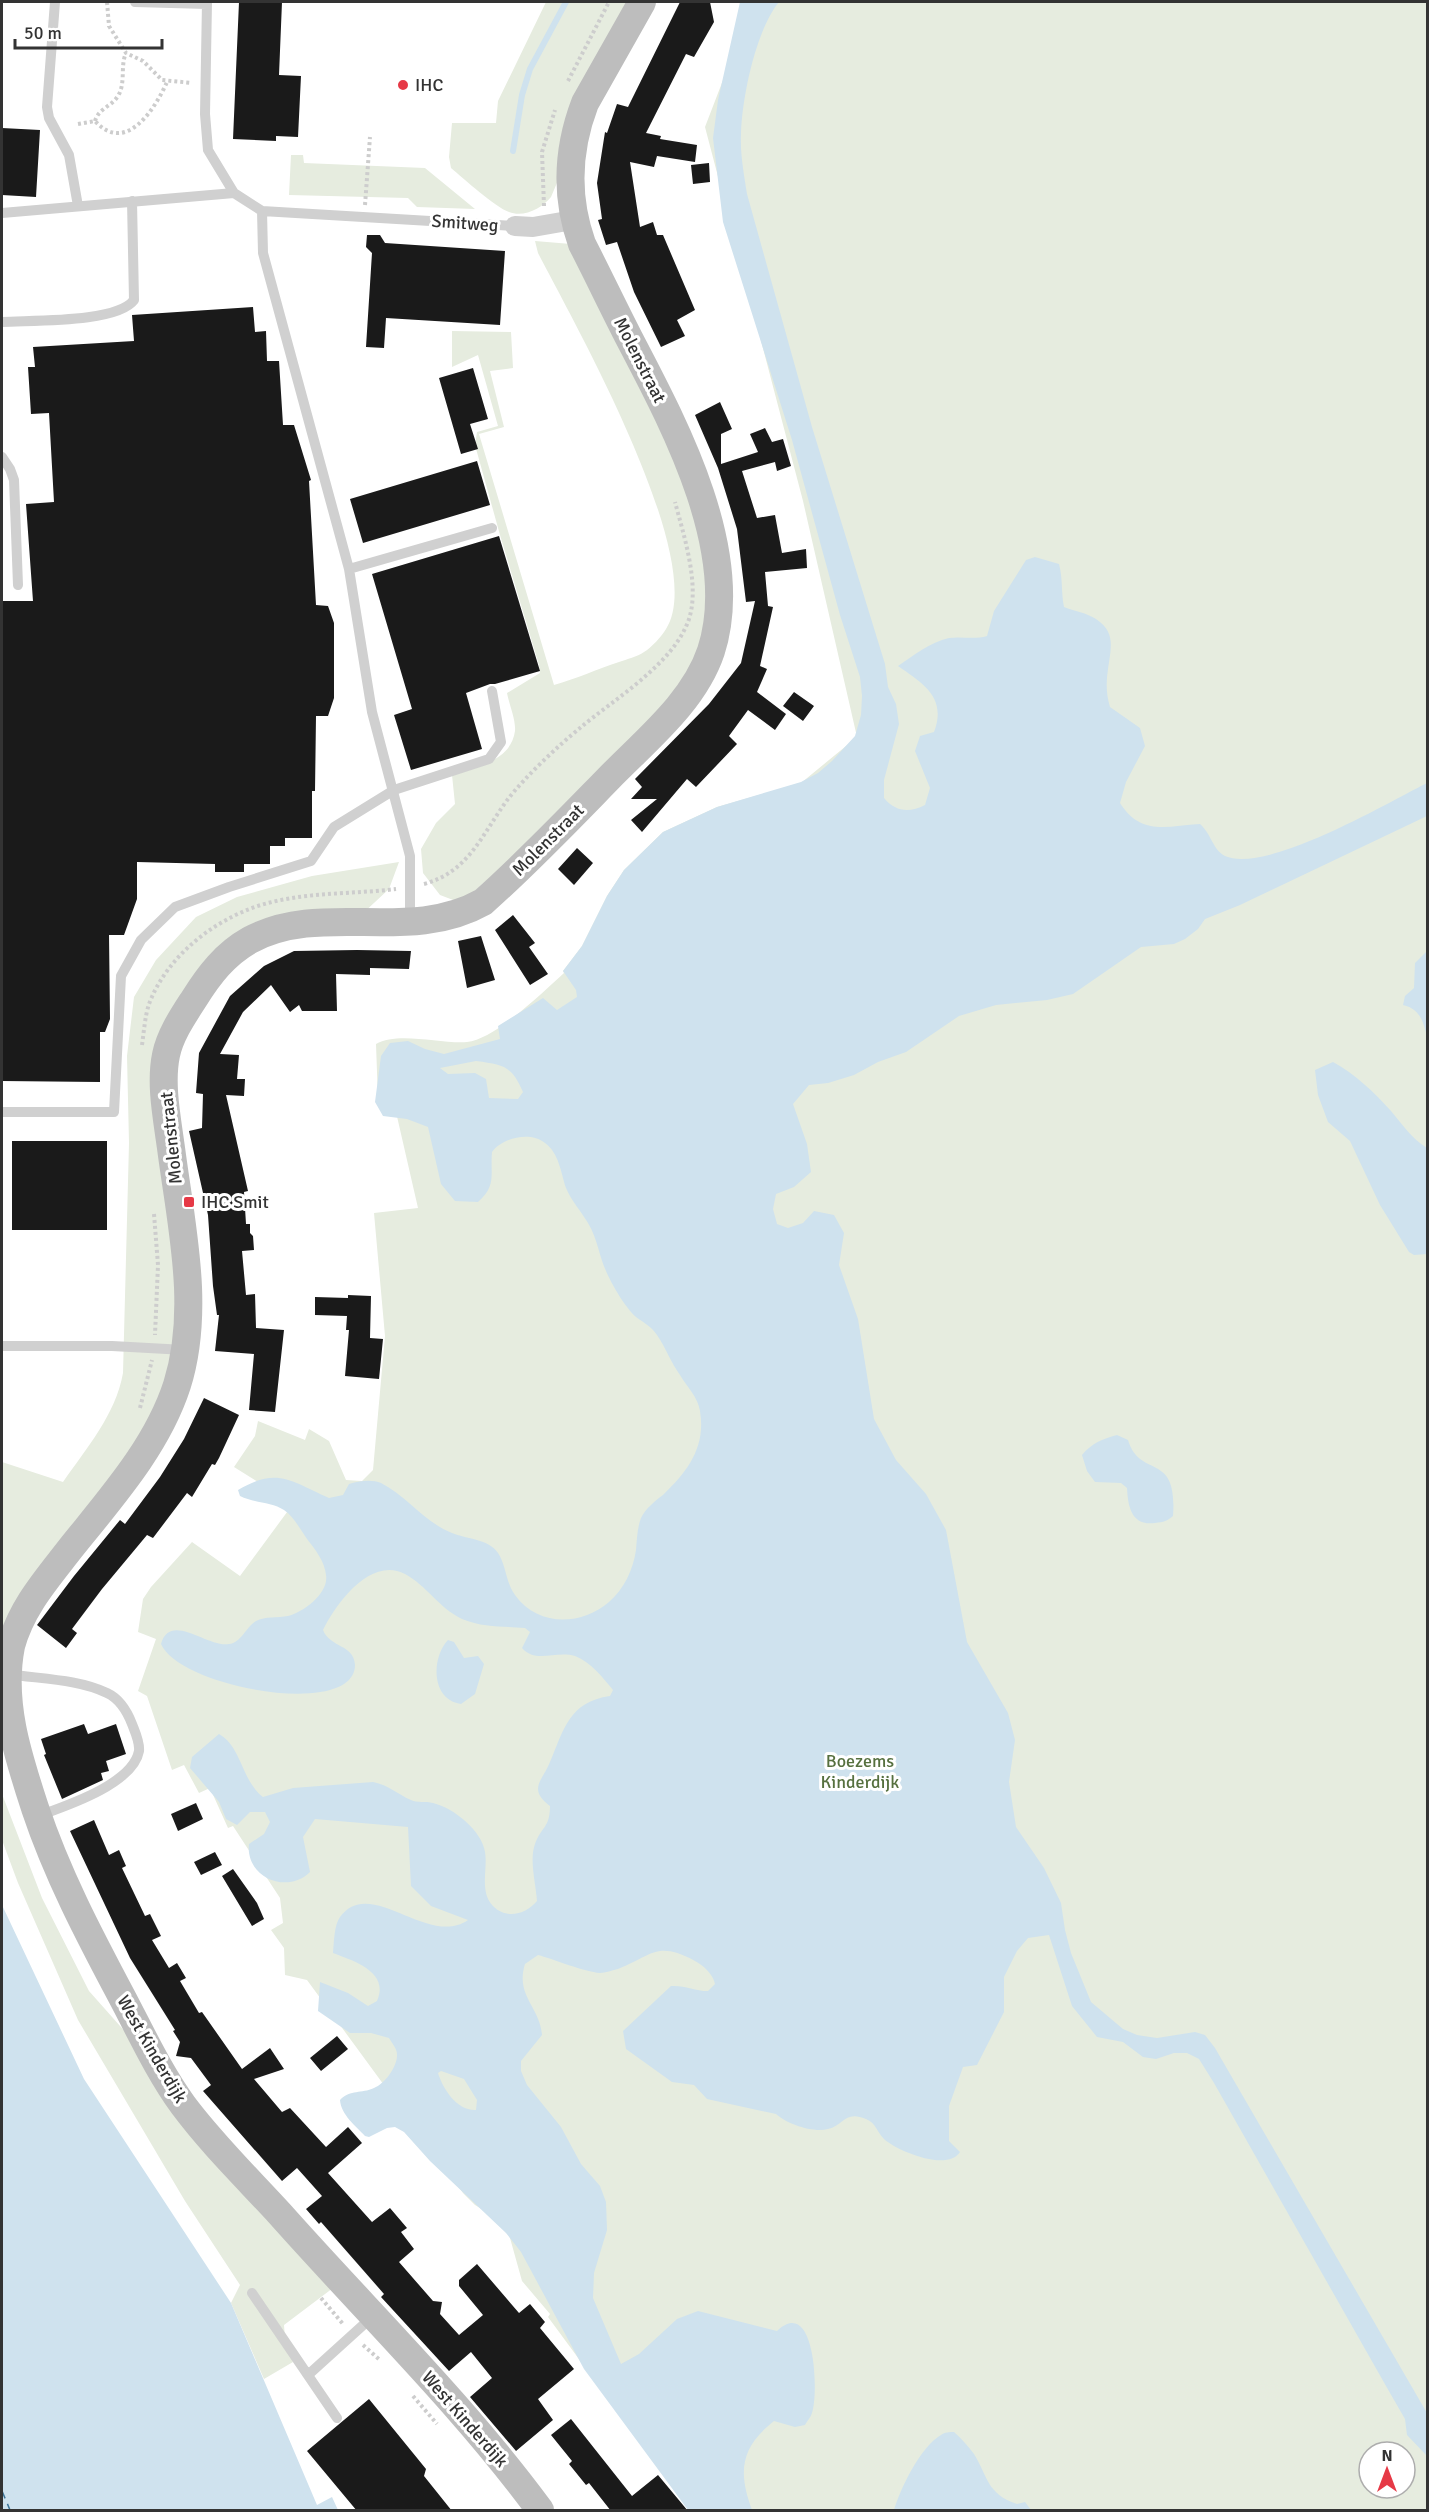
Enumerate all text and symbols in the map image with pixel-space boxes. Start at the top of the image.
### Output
scale bar [15,12,162,50]
text: 50 m [24,22,62,44]
place label: IHC [415,74,443,96]
marker: IHC [396,78,410,92]
street label: Smitweg [431,210,499,236]
street label: Molenstraat [609,314,671,406]
street label: Molenstraat [507,799,589,881]
street label: Molenstraat [155,1091,187,1185]
place label: IHC Smit [201,1191,269,1213]
marker: IHC Smit [182,1195,196,1209]
park label: Boezems Kinderdijk [821,1750,899,1793]
street label: West Kinderdijk [112,1991,192,2107]
street label: West Kinderdijk [417,2366,513,2472]
north arrow [1357,2440,1417,2500]
text: N [1381,2446,1393,2466]

